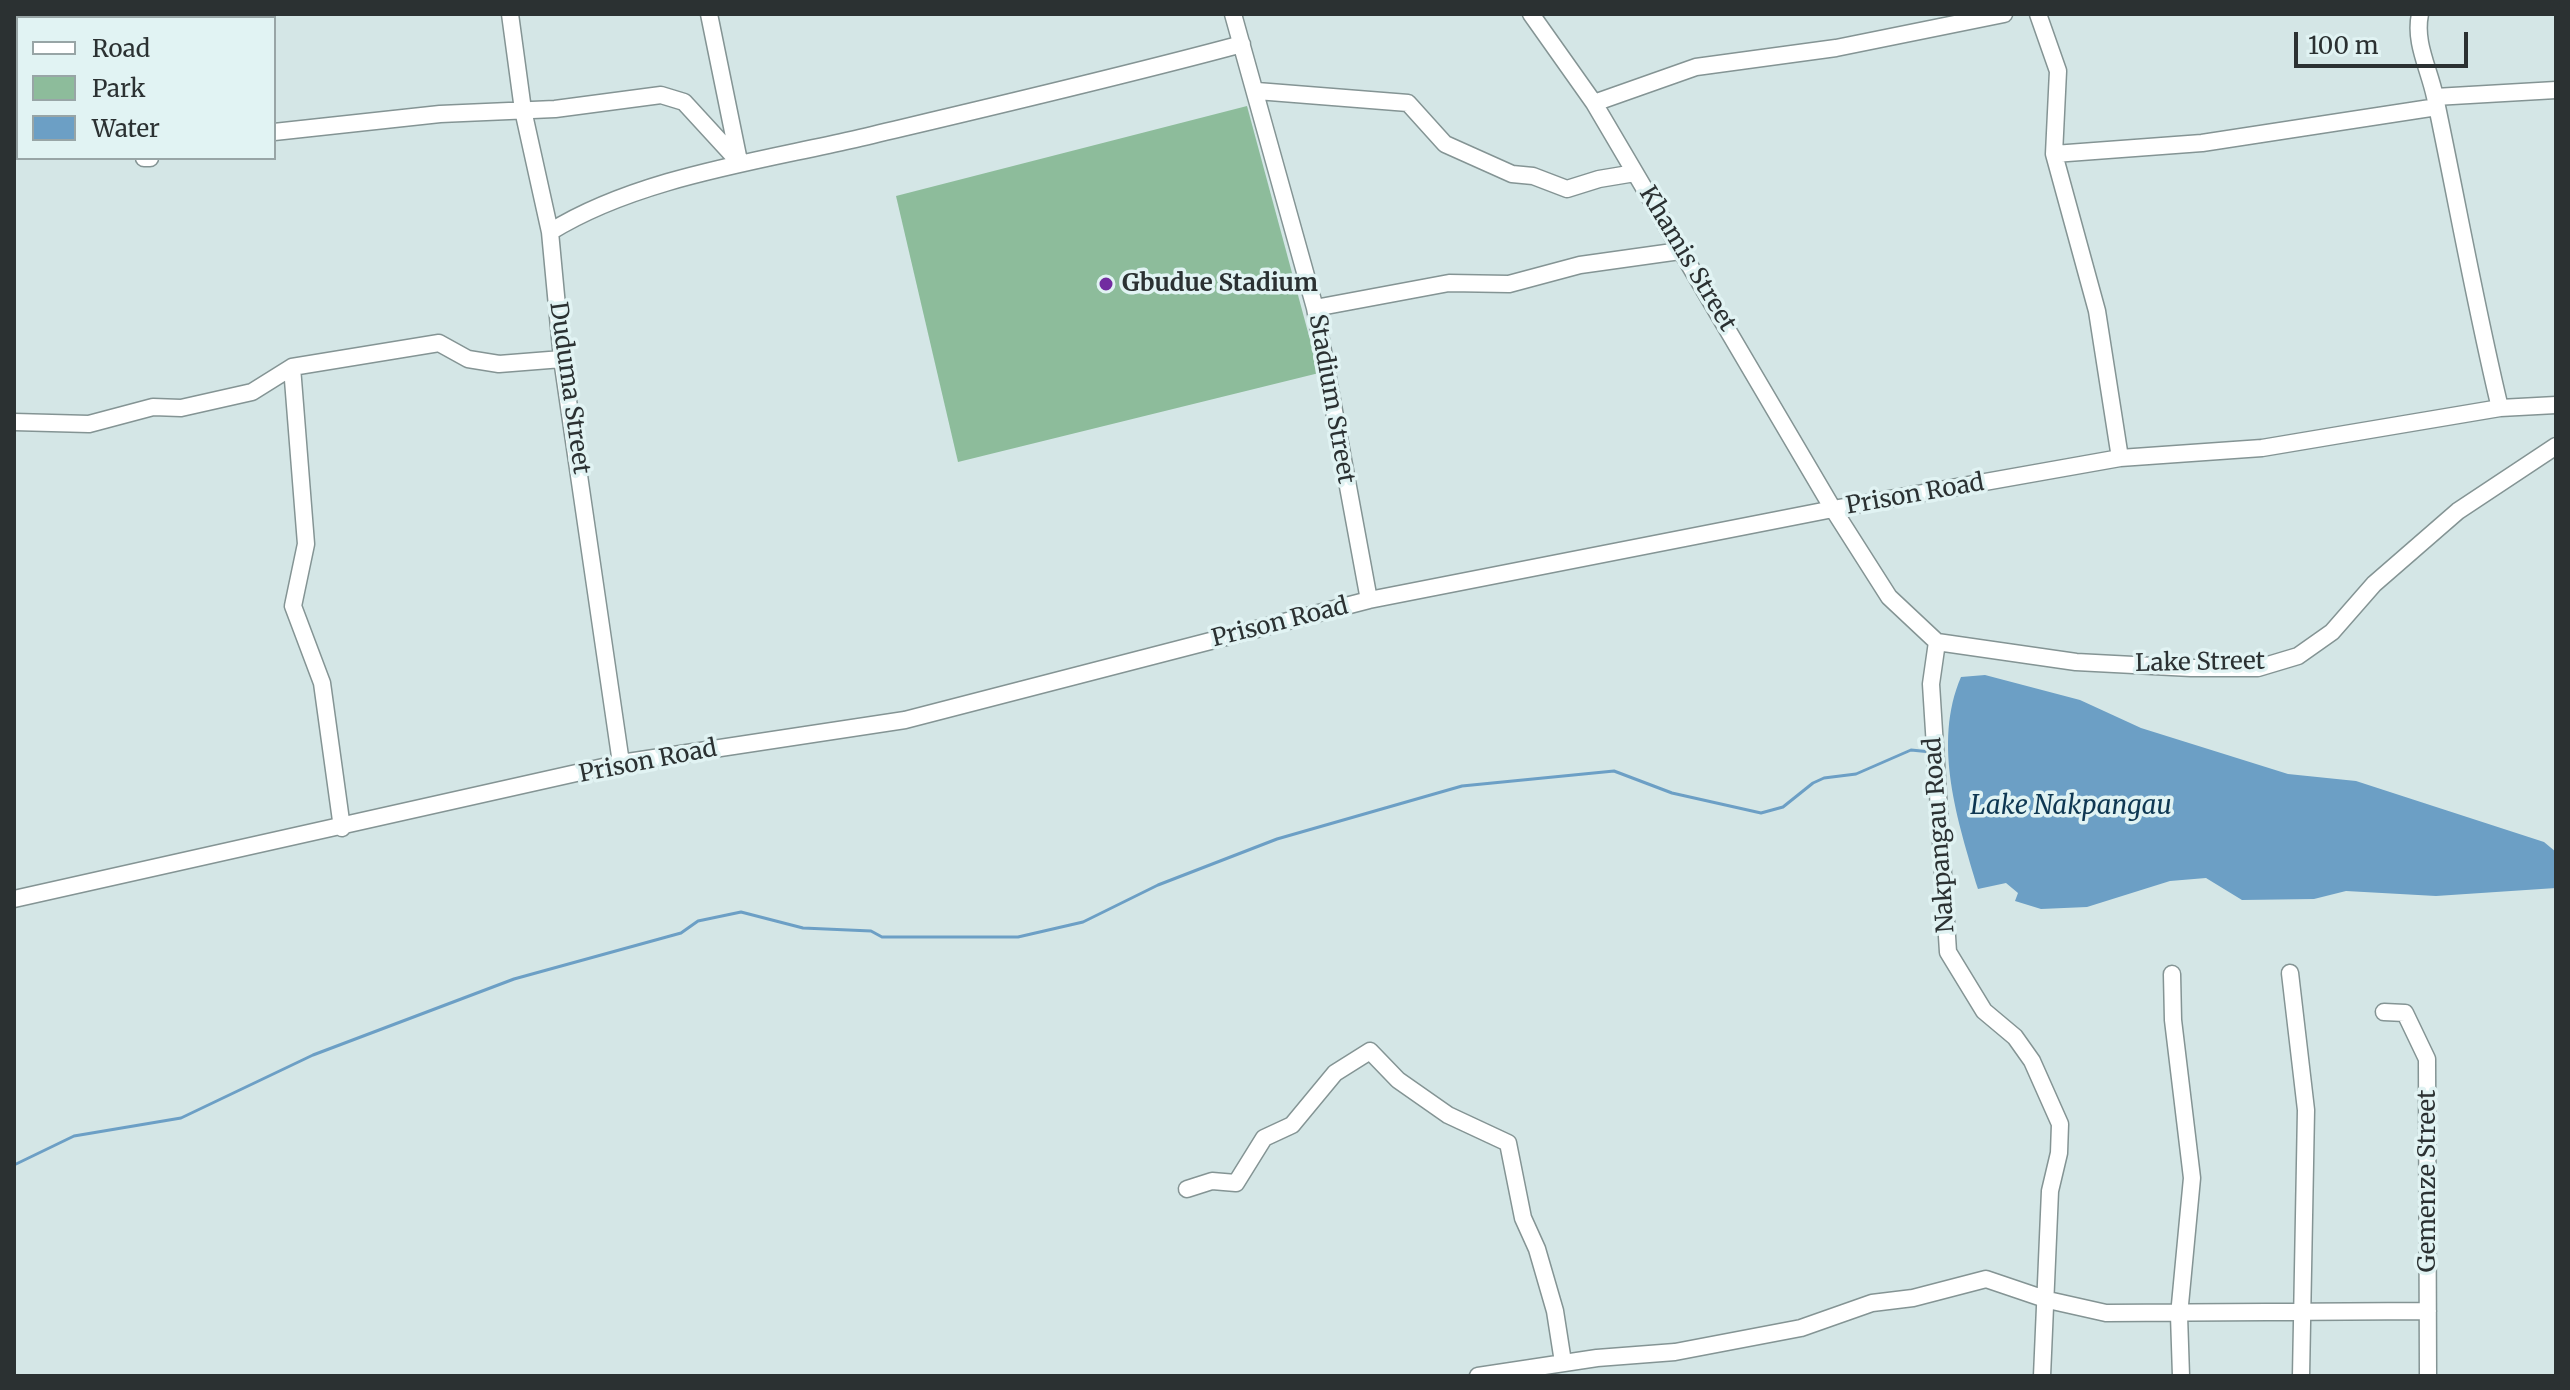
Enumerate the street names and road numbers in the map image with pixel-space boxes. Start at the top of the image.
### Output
street label: Khamis Street [1632,181,1742,337]
street label: Duduma Street [543,300,595,476]
street label: Stadium Street [1302,312,1360,486]
street label: Prison Road [1844,469,1986,521]
street label: Prison Road [1209,592,1351,654]
street label: Lake Street [2135,647,2265,679]
street label: Prison Road [577,735,719,789]
street label: Nakpangau Road [1919,736,1961,934]
street label: Gemenze Street [2414,1090,2442,1272]

